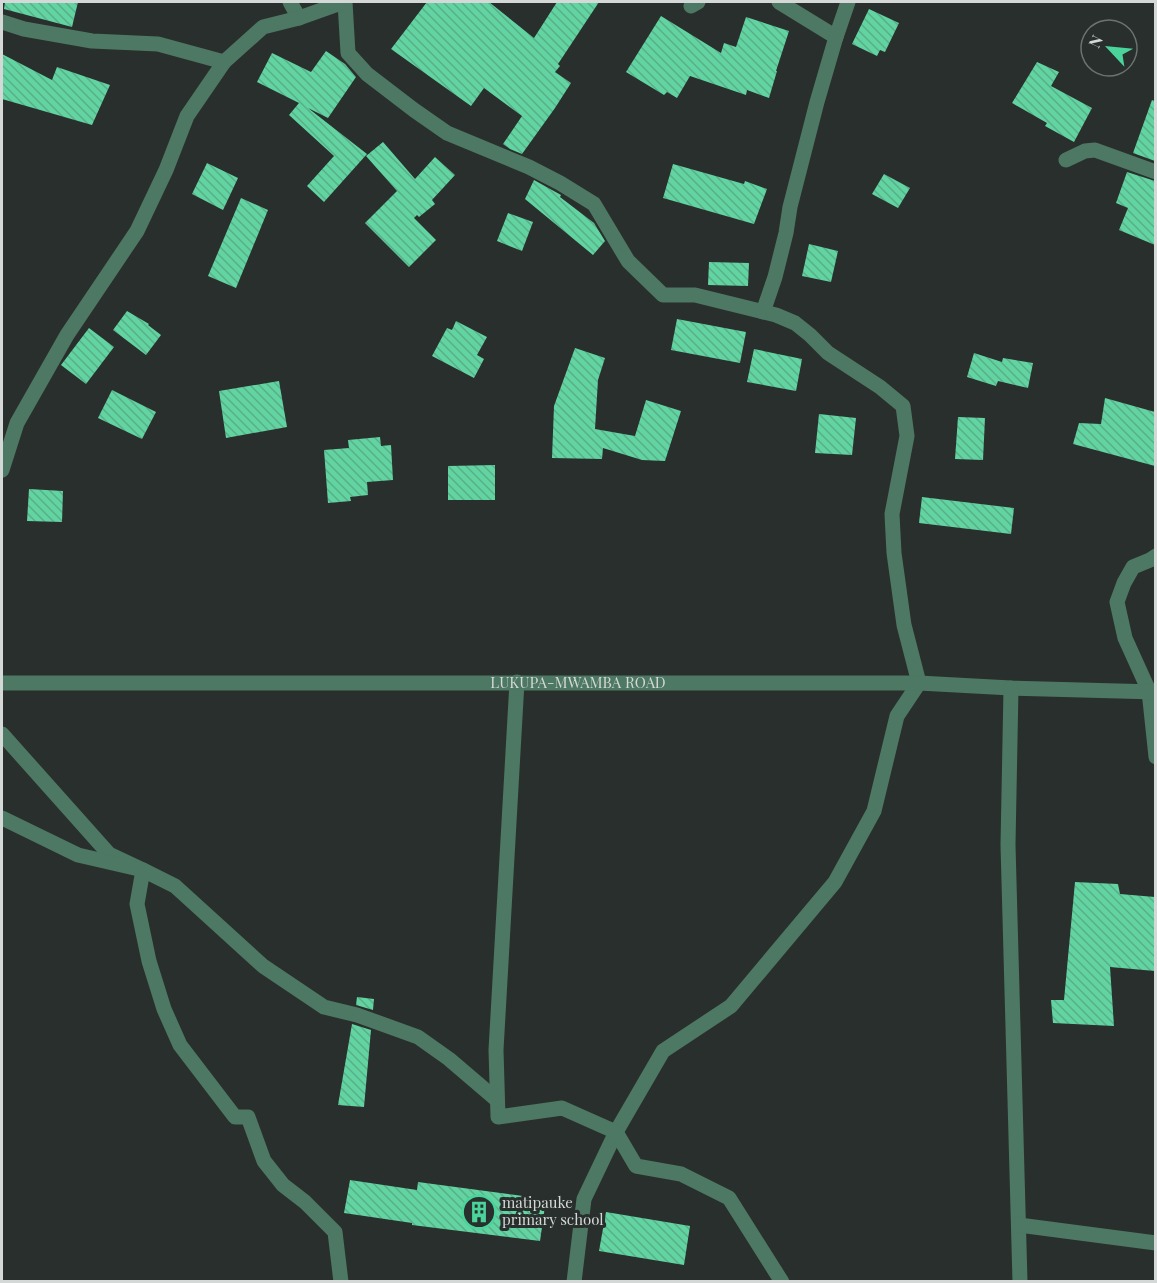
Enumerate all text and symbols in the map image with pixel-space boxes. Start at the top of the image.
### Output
north arrow [1079,18,1139,78]
text: N [1083,31,1107,51]
street label: LUKUPA-MWAMBA ROAD [490,672,666,692]
place label: matipauke primary school [502,1192,604,1229]
building icon: matipauke primary school [461,1194,497,1230]

